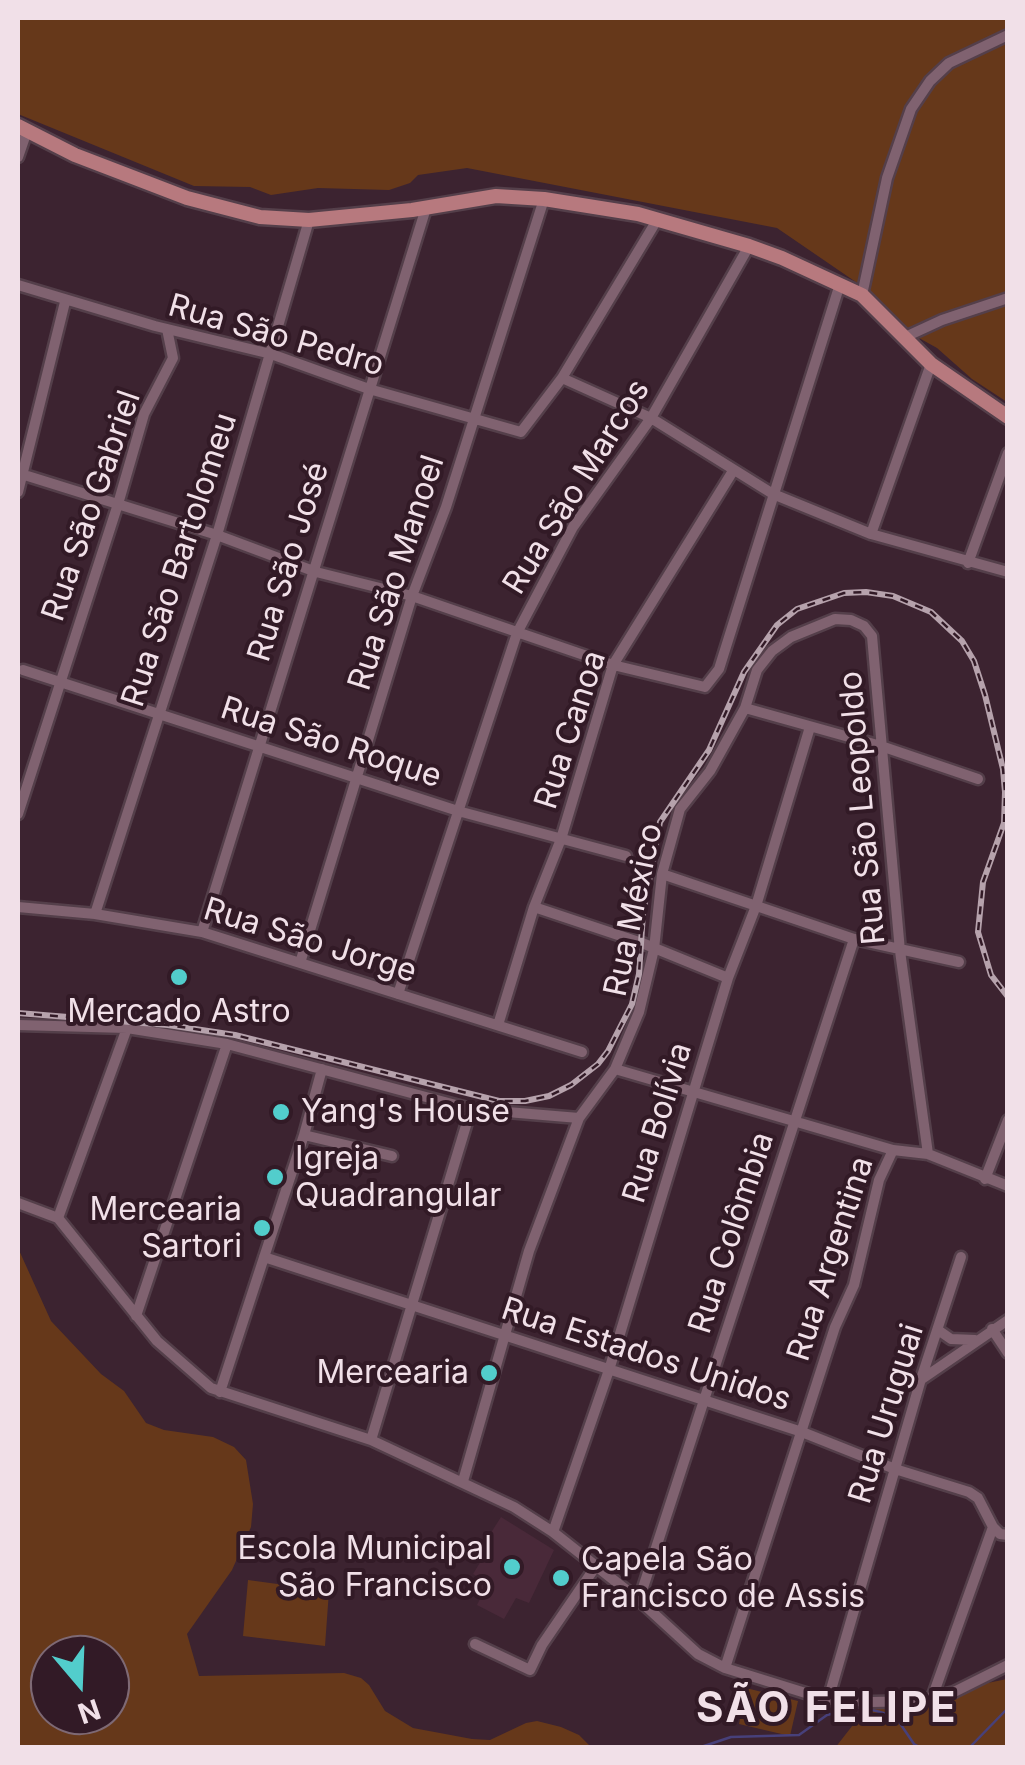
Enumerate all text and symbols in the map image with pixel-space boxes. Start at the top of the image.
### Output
street label: Rua São Pedro [164,287,388,385]
street label: Rua São Marcos [496,373,658,601]
street label: Rua São Gabriel [35,386,149,626]
street label: Rua São Bartolomeu [114,408,246,712]
street label: Rua São Manoel [341,451,453,695]
street label: Rua São José [240,458,338,666]
street label: Rua Canoa [527,646,615,814]
street label: Rua São Leopoldo [832,670,894,946]
street label: Rua São Roque [216,689,446,797]
street label: Rua México [597,820,671,1000]
street label: Rua São Jorge [199,890,421,992]
marker: Mercado Astro [168,966,190,988]
place label: Mercado Astro [67,993,291,1031]
street label: Rua Bolívia [615,1038,701,1208]
place label: Yang's House [301,1093,510,1131]
marker: Yang's House [270,1101,292,1123]
street label: Rua Colômbia [681,1128,783,1338]
place label: Igreja Quadrangular [295,1140,501,1215]
street label: Rua Argentina [780,1152,882,1366]
marker: Igreja Quadrangular [264,1166,286,1188]
place label: Mercearia Sartori [89,1191,242,1266]
marker: Mercearia Sartori [251,1217,273,1239]
street label: Rua Estados Unidos [496,1290,796,1420]
street label: Rua Uruguai [842,1320,932,1508]
place label: Mercearia [316,1354,469,1392]
marker: Mercearia [478,1362,500,1384]
place label: Escola Municipal São Francisco [238,1530,492,1605]
place label: Capela São Francisco de Assis [581,1541,865,1616]
marker: Escola Municipal São Francisco [501,1556,523,1578]
marker: Capela São Francisco de Assis [550,1567,572,1589]
north arrow [30,1635,130,1735]
district label: SÃO FELIPE [696,1684,958,1734]
text: N [73,1692,105,1731]

